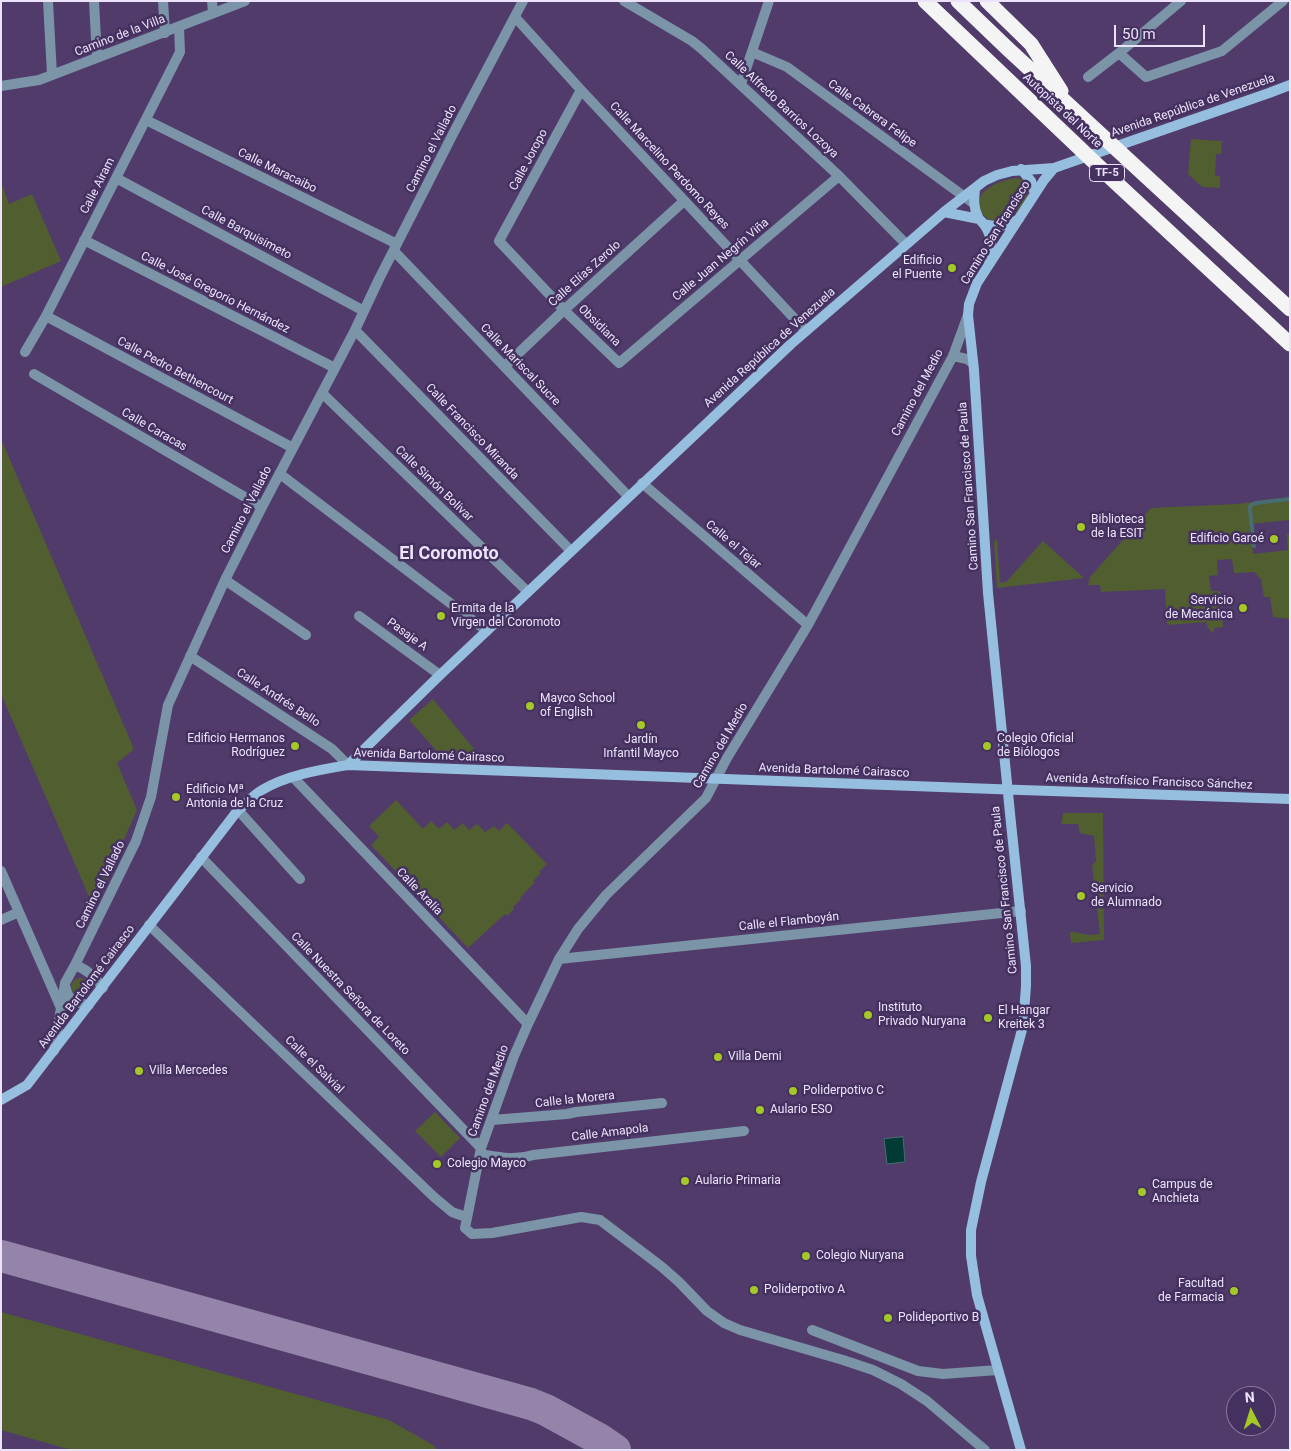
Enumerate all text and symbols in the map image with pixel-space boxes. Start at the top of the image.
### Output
street label: Camino de la Villa [73,12,167,60]
scale bar [1116,15,1207,47]
text: 50 m [1122,25,1156,43]
street label: Calle Alfredo Barrios Lozoya [721,48,841,162]
street label: Autopista del Norte [1019,70,1105,152]
street label: Avenida República de Venezuela [1109,71,1277,141]
street label: Calle Cabrera Felipe [825,77,919,151]
street label: Calle Marcelino Perdomo Reyes [606,99,732,233]
street label: Camino el Vallado [404,103,460,195]
street label: Calle Joropo [507,127,551,193]
street label: Calle Maracaibo [235,146,319,196]
street label: Calle Airam [78,155,118,217]
road number: TF-5 [1090,164,1124,182]
street label: Camino San Francisco [958,179,1034,287]
street label: Calle Barquisimeto [198,203,294,263]
street label: Calle Juan Negrín Viña [670,216,772,304]
street label: Calle Elías Zerolo [546,238,624,310]
street label: Calle José Gregorio Hernández [138,249,292,337]
place label: Edificio el Puente [892,254,942,282]
marker: Edificio el Puente [946,262,958,274]
street label: Avenida República de Venezuela [701,285,839,411]
street label: Obsidiana [575,302,623,350]
street label: Calle Mariscal Sucre [477,321,563,409]
street label: Calle Pedro Bethencourt [115,334,235,408]
street label: Camino del Medio [889,347,947,439]
street label: Calle Francisco Miranda [422,381,522,483]
street label: Camino San Francisco de Paula [956,401,982,571]
street label: Calle Caracas [119,405,189,455]
street label: Calle Simón Bolivar [392,443,476,525]
street label: Camino el Vallado [219,464,275,556]
place label: Biblioteca de la ESIT [1091,513,1144,541]
street label: Calle el Tejar [702,518,764,572]
marker: Biblioteca de la ESIT [1075,521,1087,533]
place label: Edificio Garoé [1190,532,1264,546]
marker: Edificio Garoé [1268,533,1280,545]
district label: El Coromoto [399,543,499,565]
place label: Servicio de Mecánica [1165,594,1233,622]
place label: Ermita de la Virgen del Coromoto [451,602,561,630]
marker: Servicio de Mecánica [1237,602,1249,614]
marker: Ermita de la Virgen del Coromoto [435,610,447,622]
street label: Pasaje A [384,615,430,655]
street label: Calle Andrés Bello [234,666,322,730]
place label: Mayco School of English [540,692,615,720]
marker: Mayco School of English [524,700,536,712]
street label: Camino del Medio [691,701,751,791]
marker: Jardín Infantil Mayco [635,719,647,731]
place label: Edificio Hermanos Rodríguez [187,732,285,760]
place label: Colegio Oficial de Biólogos [997,732,1074,760]
place label: Jardín Infantil Mayco [603,733,679,761]
marker: Edificio Hermanos Rodríguez [289,740,301,752]
marker: Colegio Oficial de Biólogos [981,740,993,752]
street label: Avenida Bartolomé Cairasco [353,746,505,766]
street label: Avenida Bartolomé Cairasco [758,761,910,781]
street label: Avenida Astrofísico Francisco Sánchez [1045,771,1253,793]
place label: Edificio Mª Antonia de la Cruz [186,783,283,811]
marker: Edificio Mª Antonia de la Cruz [170,791,182,803]
street label: Camino San Francisco de Paula [989,805,1021,975]
street label: Camino el Vallado [73,839,129,931]
street label: Calle Aralia [393,865,445,919]
place label: Servicio de Alumnado [1091,882,1162,910]
marker: Servicio de Alumnado [1075,890,1087,902]
street label: Calle el Flamboyán [738,910,840,934]
street label: Avenida Bartolomé Cairasco [36,922,138,1052]
street label: Calle Nuestra Señora de Loreto [287,930,413,1058]
place label: Instituto Privado Nuryana [878,1001,966,1029]
place label: El Hangar Kreitek 3 [998,1004,1050,1032]
marker: Instituto Privado Nuryana [862,1009,874,1021]
marker: El Hangar Kreitek 3 [982,1012,994,1024]
street label: Calle el Salvial [281,1033,347,1097]
street label: Camino del Medio [466,1043,512,1139]
place label: Villa Demi [728,1050,782,1064]
marker: Villa Demi [712,1051,724,1063]
place label: Villa Mercedes [149,1064,228,1078]
marker: Villa Mercedes [133,1065,145,1077]
place label: Poliderpotivo C [803,1084,884,1098]
marker: Poliderpotivo C [787,1085,799,1097]
street label: Calle la Morera [534,1089,616,1111]
place label: Aulario ESO [770,1103,833,1117]
marker: Aulario ESO [754,1104,766,1116]
street label: Calle Amapola [571,1121,649,1145]
place label: Colegio Mayco [447,1157,526,1171]
marker: Colegio Mayco [431,1158,443,1170]
place label: Aulario Primaria [695,1174,781,1188]
marker: Aulario Primaria [679,1175,691,1187]
place label: Campus de Anchieta [1152,1178,1213,1206]
marker: Campus de Anchieta [1136,1186,1148,1198]
place label: Colegio Nuryana [816,1249,904,1263]
marker: Colegio Nuryana [800,1250,812,1262]
place label: Facultad de Farmacia [1158,1277,1224,1305]
place label: Poliderpotivo A [764,1283,845,1297]
marker: Poliderpotivo A [748,1284,760,1296]
marker: Facultad de Farmacia [1228,1285,1240,1297]
place label: Polideportivo B [898,1311,979,1325]
marker: Polideportivo B [882,1312,894,1324]
north arrow [1226,1386,1276,1436]
text: N [1244,1389,1255,1405]

